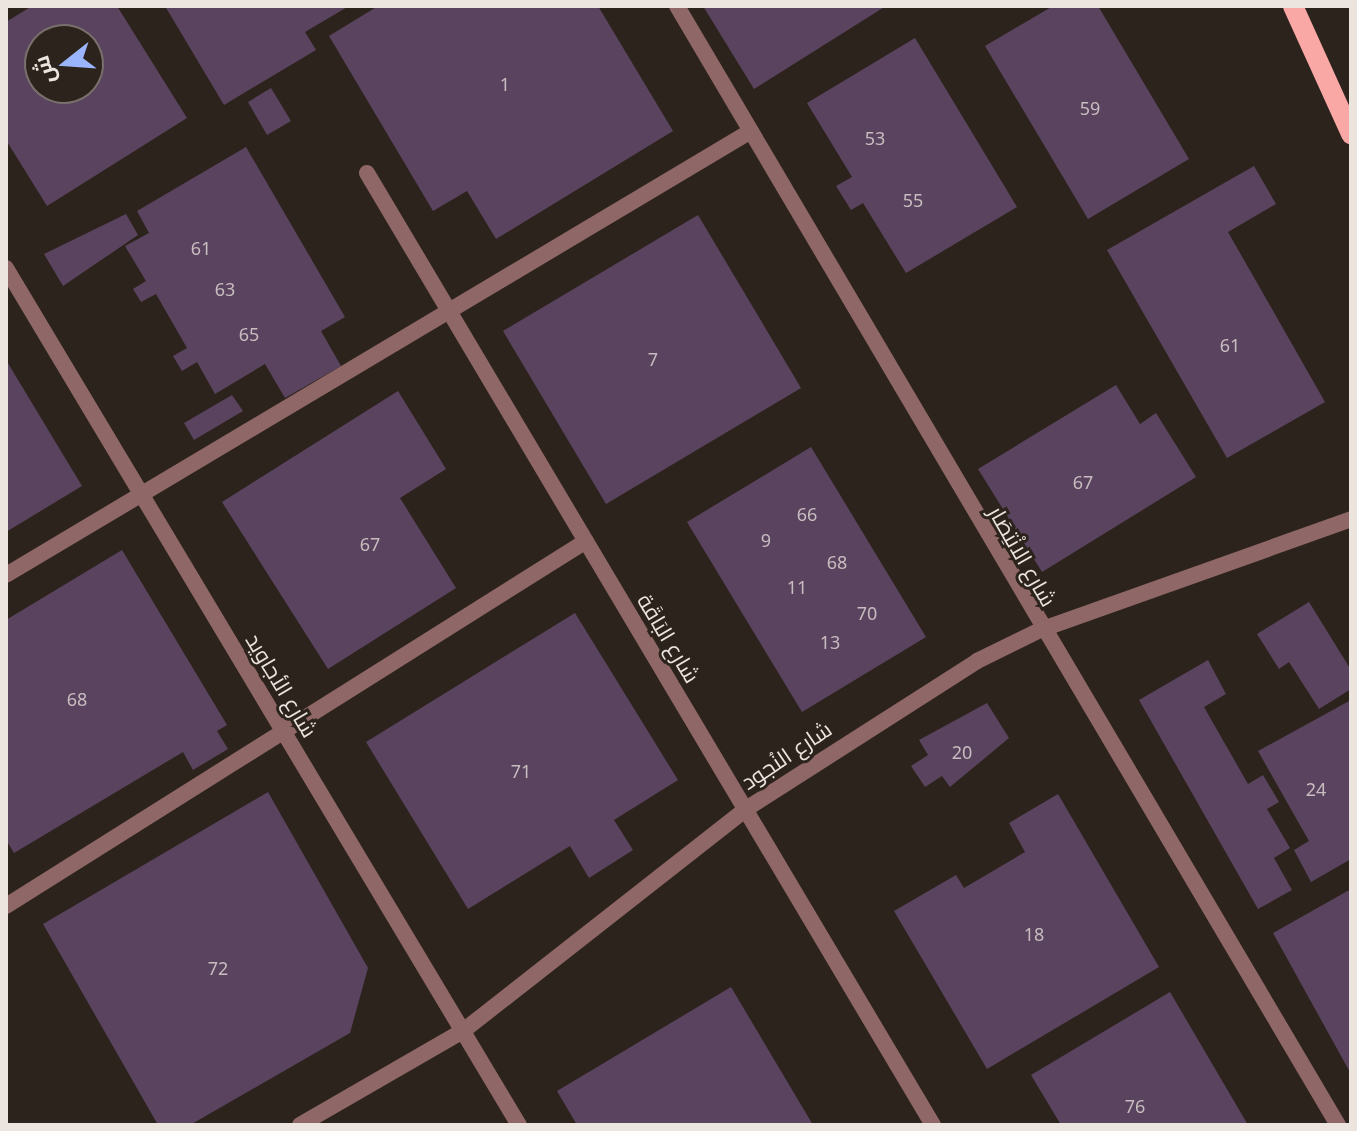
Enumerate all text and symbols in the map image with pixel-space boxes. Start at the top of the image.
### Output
north arrow [24,24,104,104]
text: ش [24,53,61,88]
house number: 1 [500,73,510,95]
house number: 59 [1080,97,1100,119]
house number: 53 [865,127,885,149]
house number: 55 [903,189,923,211]
house number: 61 [191,237,211,259]
house number: 63 [215,278,235,300]
house number: 65 [239,323,259,345]
house number: 61 [1220,334,1240,356]
house number: 7 [648,348,658,370]
house number: 67 [1073,471,1093,493]
street label: شارع الانْتِصَار [984,501,1062,611]
house number: 66 [797,503,817,525]
house number: 9 [761,529,771,551]
house number: 67 [360,533,380,555]
house number: 68 [827,551,847,573]
house number: 11 [787,576,807,598]
street label: شارع البَاقَة [632,589,706,687]
house number: 70 [857,602,877,624]
street label: شارع الأجاويد [241,628,323,742]
house number: 13 [820,631,840,653]
house number: 68 [67,688,87,710]
street label: شارع النُجود [736,715,836,795]
house number: 20 [952,741,972,763]
house number: 71 [511,760,531,782]
house number: 24 [1306,778,1326,800]
house number: 18 [1024,923,1044,945]
house number: 72 [208,957,228,979]
house number: 76 [1125,1095,1145,1117]

